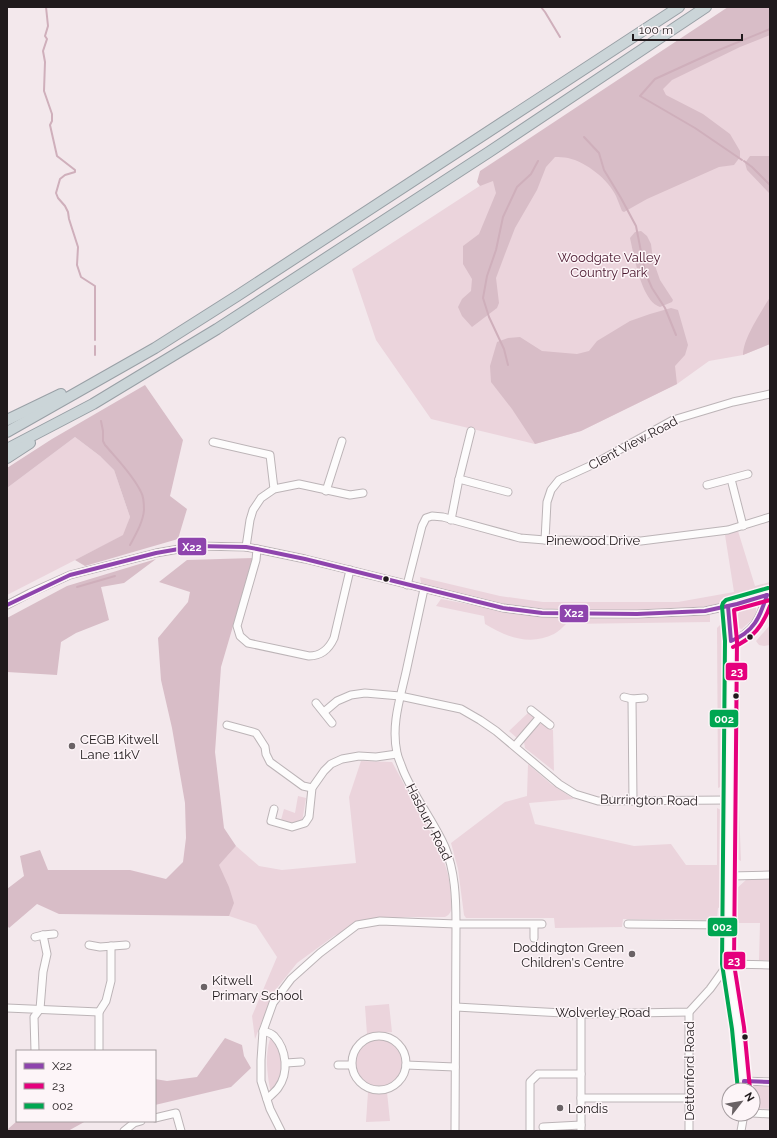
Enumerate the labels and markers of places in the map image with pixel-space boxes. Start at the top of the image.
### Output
unlabelled marker [381,574,391,584]
unlabelled marker [745,632,755,642]
unlabelled marker [731,691,741,701]
place label: CEGB Kitwell Lane 11kV [80,732,159,762]
marker: CEGB Kitwell Lane 11kV [67,741,77,751]
place label: Doddington Green Children's Centre [513,940,624,970]
marker: Doddington Green Children's Centre [627,949,637,959]
place label: Kitwell Primary School [212,973,303,1003]
marker: Kitwell Primary School [199,982,209,992]
unlabelled marker [740,1032,750,1042]
place label: Londis [568,1101,608,1116]
marker: Londis [555,1103,565,1113]

